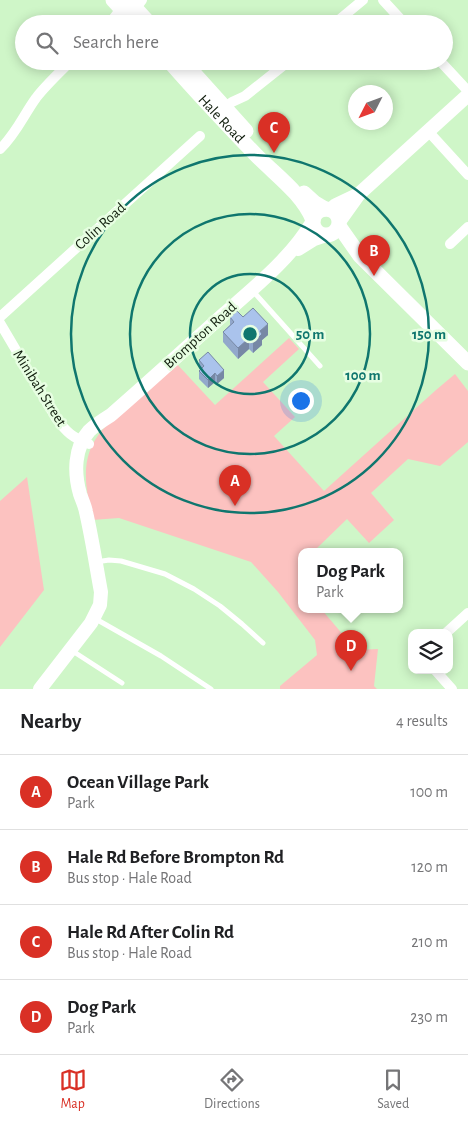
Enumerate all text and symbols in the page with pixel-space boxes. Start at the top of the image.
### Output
search box [15,15,453,70]
icon: search [33,29,61,57]
text: Search here [73,33,159,52]
north arrow [348,85,393,130]
street label: Hale Road [195,92,247,146]
pin: C [258,112,290,153]
street label: Colin Road [72,200,129,253]
pin: B [358,235,390,276]
street label: Brompton Road [161,299,239,372]
centre of rings [241,325,259,343]
text: 50 m [296,327,324,342]
text: 150 m [412,327,446,342]
street label: Minibah Street [10,347,69,429]
text: 100 m [345,368,381,383]
your location [288,388,314,414]
pin: A [219,465,251,506]
popup [298,548,403,613]
text: Dog Park [316,562,385,581]
text: Park [316,584,344,600]
map controls [408,629,453,674]
button: layers [408,629,453,674]
pin: D [335,630,367,671]
text: Nearby [20,711,81,732]
text: 4 results [396,713,448,729]
text: Ocean Village Park [67,773,209,792]
text: A [31,784,41,800]
text: 100 m [410,784,448,800]
text: Park [67,795,95,811]
text: Hale Rd Before Brompton Rd [67,848,284,867]
text: B [31,859,41,875]
text: 120 m [411,859,448,875]
text: Bus stop · Hale Road [67,870,192,886]
text: Hale Rd After Colin Rd [67,923,234,942]
text: C [32,934,40,950]
text: 210 m [411,934,448,950]
text: Bus stop · Hale Road [67,945,192,961]
text: Dog Park [67,998,136,1017]
text: D [31,1009,41,1025]
text: 230 m [410,1009,448,1025]
text: Park [67,1020,95,1036]
tab: Map [59,1066,87,1113]
tab: Directions [204,1066,260,1113]
tab: Saved [377,1066,409,1113]

